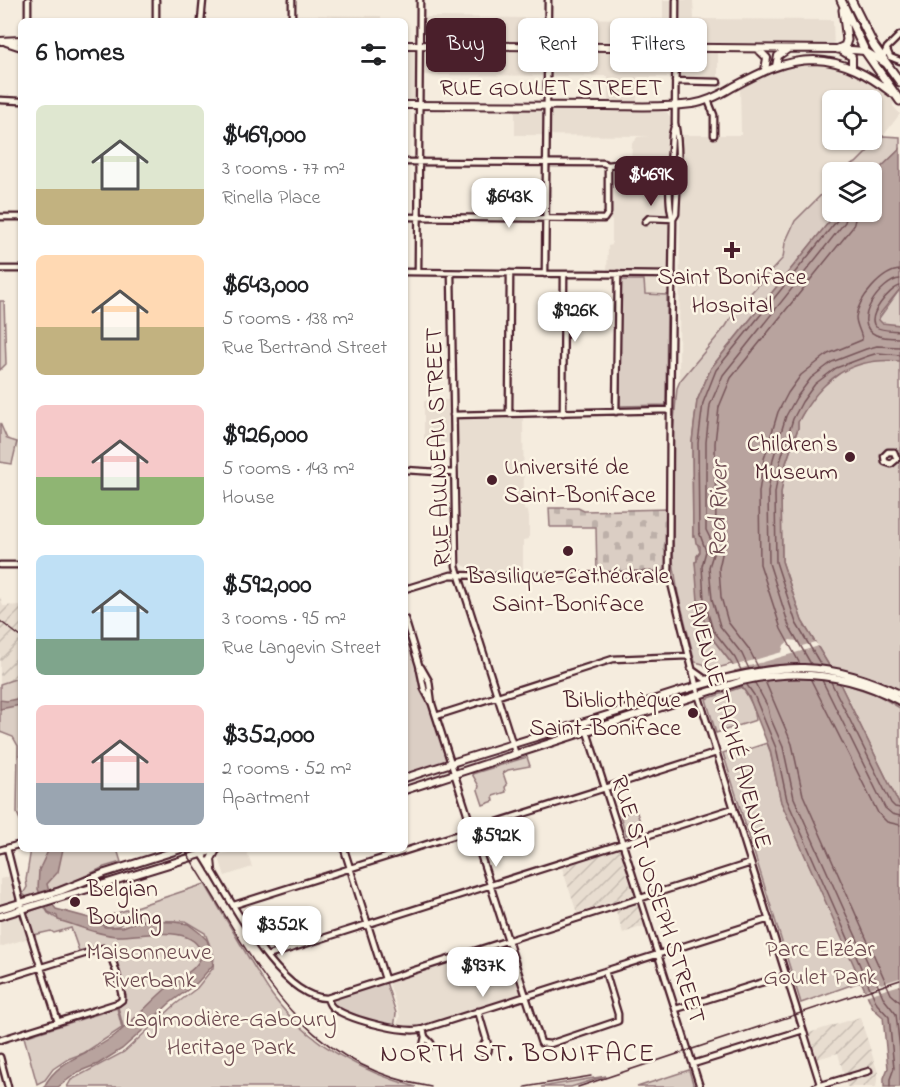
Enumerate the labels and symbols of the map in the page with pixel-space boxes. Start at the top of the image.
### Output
street label: RUE GOULET STREET [440,72,663,107]
pin: $469K [609,156,693,207]
pin: $643K [467,178,551,229]
marker: Saint Boniface Hospital [723,241,741,259]
place label: Saint Boniface Hospital [658,261,807,324]
pin: $926K [533,292,617,343]
street label: RUE AULNEAU STREET [418,326,461,567]
place label: Children's Museum [747,428,838,491]
marker: Children's Museum [843,450,857,464]
place label: Université de Saint-Boniface [504,451,656,514]
water label: Red River [700,458,740,559]
marker: Université de Saint-Boniface [485,473,499,487]
marker: Basilique-Cathédrale Saint-Boniface [561,544,575,558]
place label: Basilique-Cathédrale Saint-Boniface [466,560,669,623]
street label: AVENUE TACHÉ AVENUE [676,598,780,853]
place label: Bibliothèque Saint-Boniface [529,684,681,747]
marker: Bibliothèque Saint-Boniface [686,706,700,720]
street label: RUE ST JOSEPH STREET [600,771,713,1029]
pin: $592K [454,817,538,868]
place label: Belgian Bowling [86,873,162,936]
marker: Belgian Bowling [68,895,82,909]
pin: $352K [240,906,324,957]
park label: Parc Elzéar Goulet Park [763,933,877,996]
park label: Maisonneuve Riverbank [86,936,212,999]
pin: $937K [441,947,525,998]
park label: Lagimodière-Gaboury Heritage Park [125,1003,337,1066]
district label: NORTH ST. BONIFACE [380,1036,656,1074]

